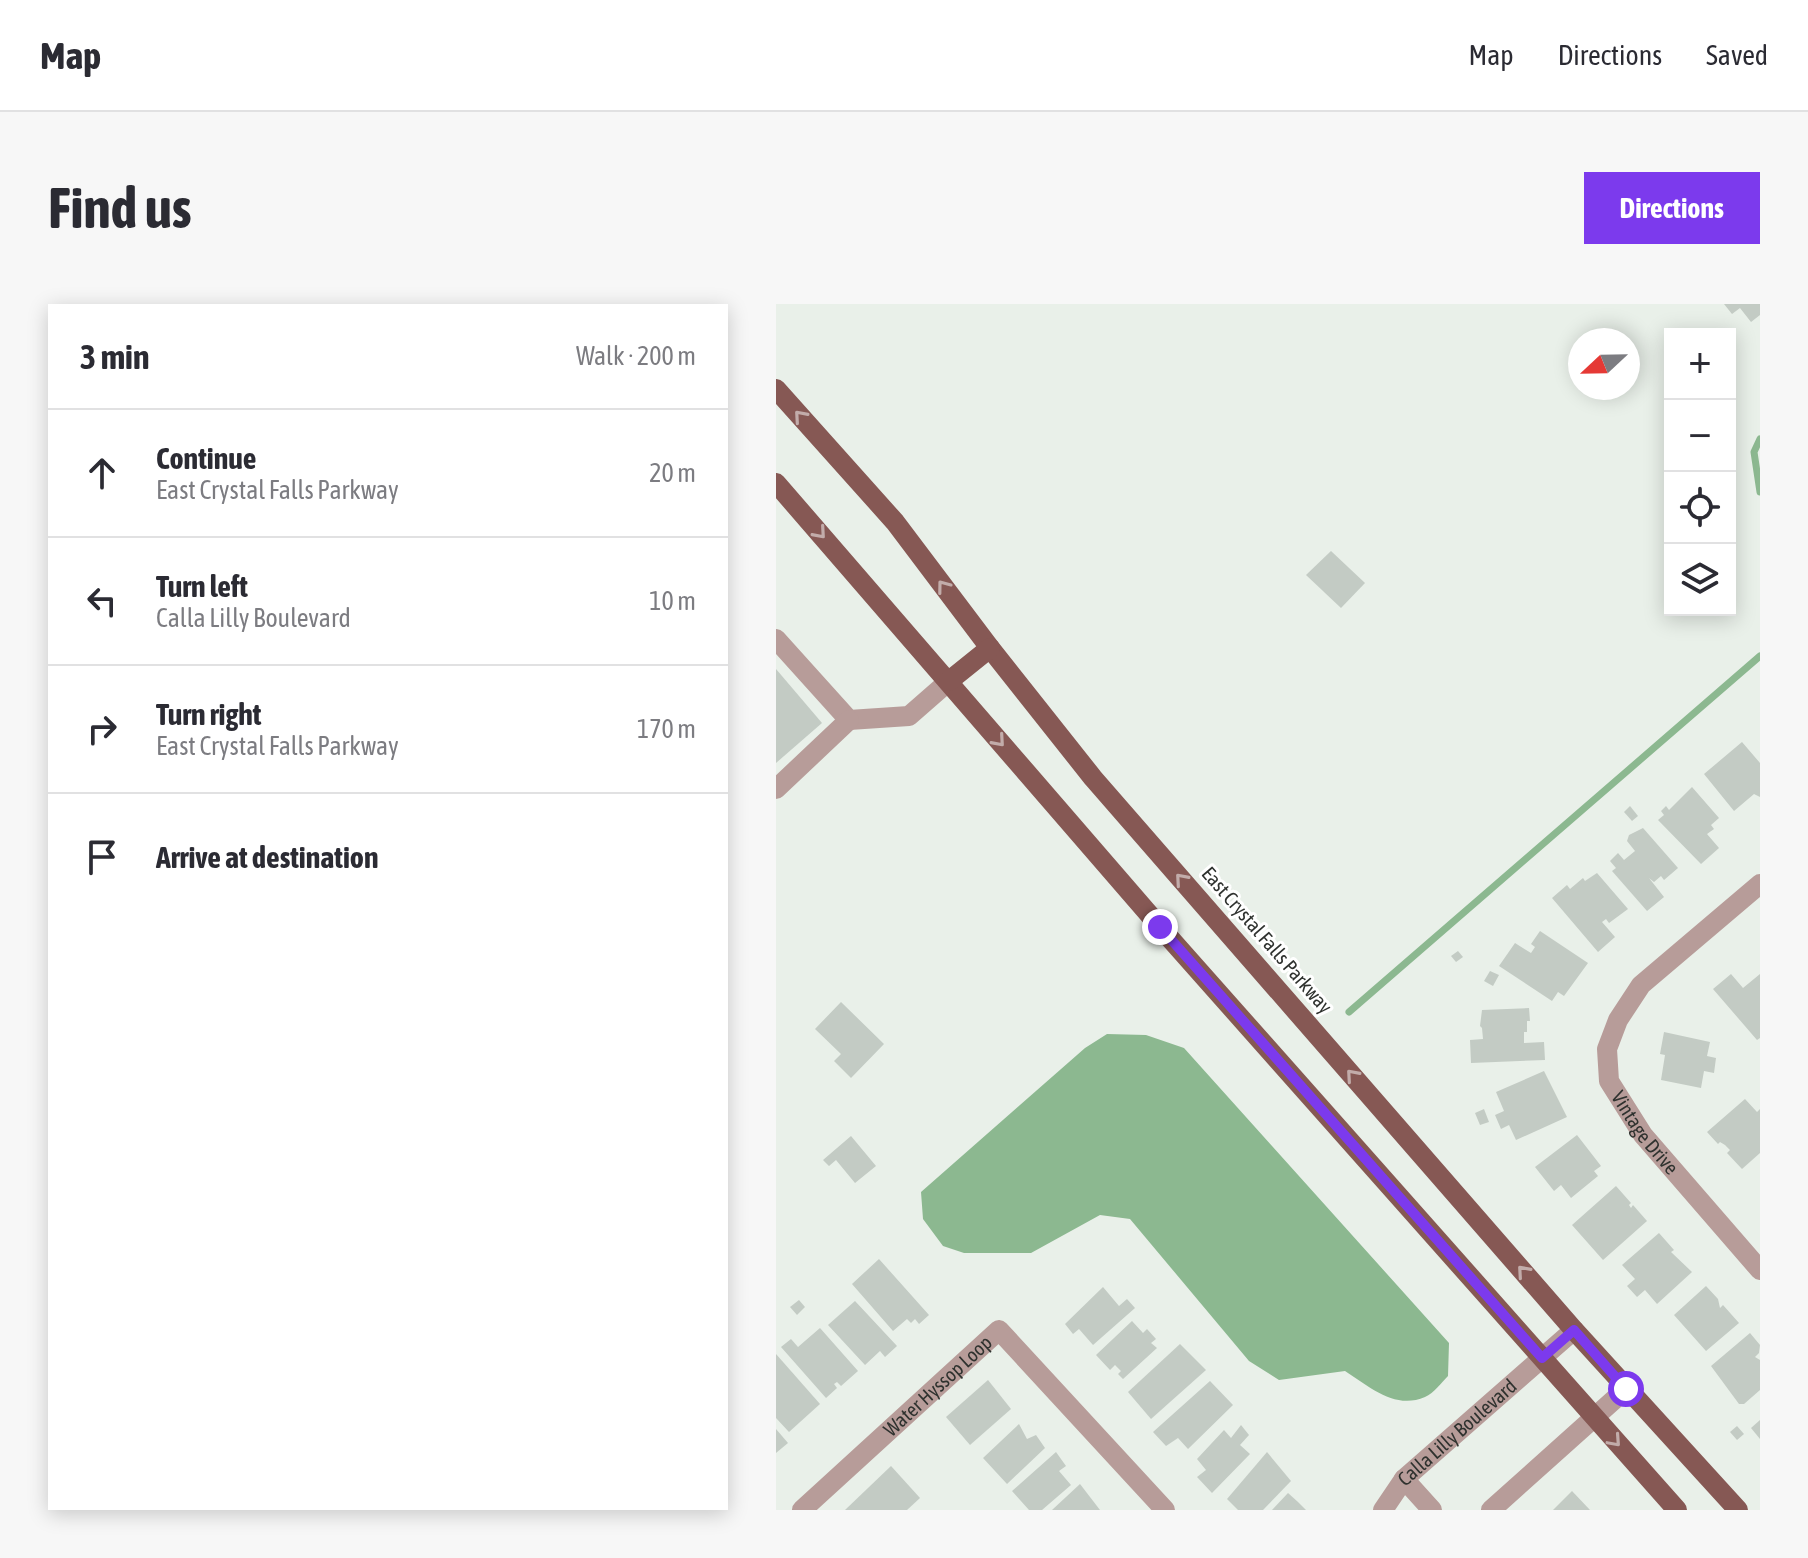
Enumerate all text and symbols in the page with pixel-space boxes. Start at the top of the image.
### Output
text: Map [40,34,101,77]
text: Map [1469,39,1514,71]
text: Directions [1558,39,1662,71]
text: Saved [1706,39,1768,71]
button: Directions [1584,172,1760,244]
text: Find us [48,176,192,240]
north arrow [1568,328,1640,400]
map controls [1664,328,1736,616]
button: + [1664,328,1736,400]
text: 3 min [80,337,149,376]
text: Walk · 200 m [576,341,696,371]
button: − [1664,400,1736,472]
one-way arrow [795,410,810,425]
text: Continue [156,441,256,475]
icon: ahead [80,451,124,495]
text: 20 m [649,458,696,488]
button: locate [1664,472,1736,544]
text: East Crystal Falls Parkway [156,475,399,505]
one-way arrow [810,523,824,538]
button: layers [1664,544,1736,616]
text: Turn left [156,569,248,603]
icon: left [80,579,124,623]
one-way arrow [938,580,952,595]
text: 10 m [649,586,696,616]
text: Calla Lilly Boulevard [156,603,351,633]
text: Turn right [156,697,262,731]
icon: right [80,707,124,751]
text: 170 m [637,714,696,744]
text: East Crystal Falls Parkway [156,731,399,761]
one-way arrow [989,732,1004,747]
icon: arrive [80,835,124,879]
text: Arrive at destination [156,840,378,874]
street label: East Crystal Falls Parkway [1197,862,1337,1018]
one-way arrow [1177,873,1191,888]
route end [1142,909,1178,945]
one-way arrow [1347,1070,1362,1085]
street label: Vintage Drive [1607,1086,1684,1179]
one-way arrow [1518,1266,1532,1281]
street label: Water Hyssop Loop [879,1330,996,1441]
route start [1608,1371,1644,1407]
street label: Calla Lilly Boulevard [1393,1374,1521,1490]
one-way arrow [1606,1431,1620,1446]

